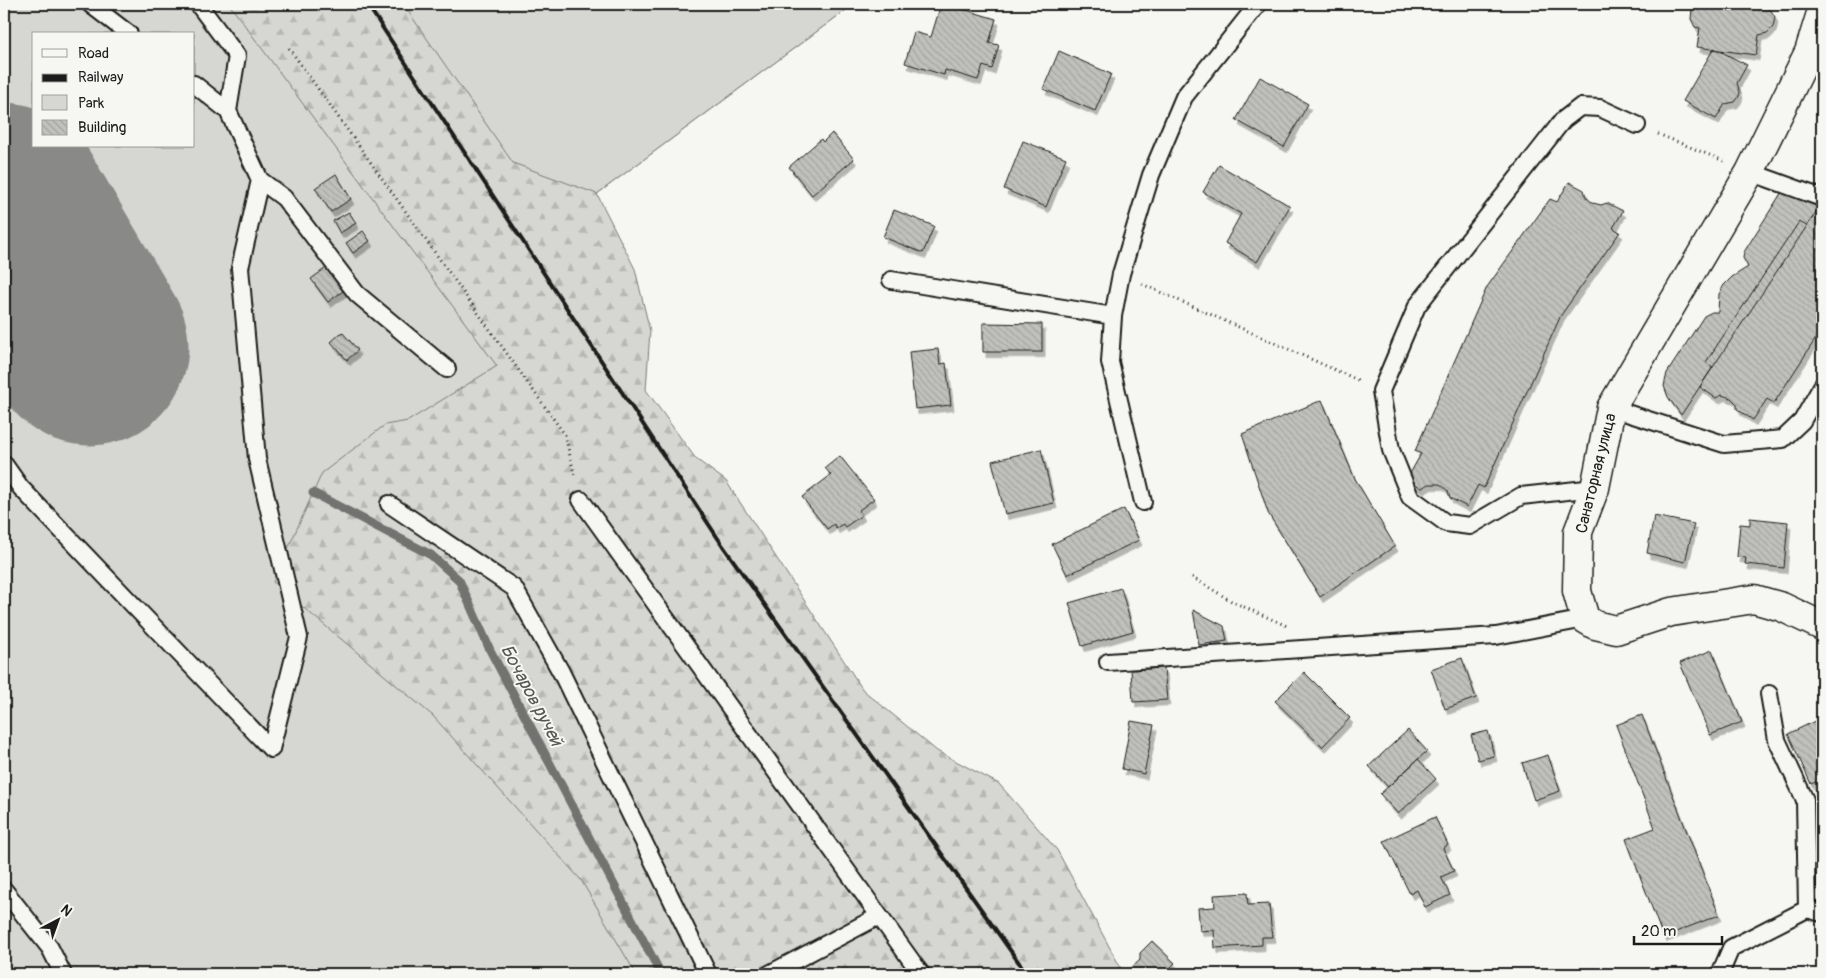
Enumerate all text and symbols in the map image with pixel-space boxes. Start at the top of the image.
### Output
legend [32,32,195,148]
text: Road [78,44,109,63]
text: Railway [78,68,124,87]
text: Park [78,94,105,113]
text: Building [78,118,126,137]
street label: Санаторная улица [1571,411,1621,535]
water label: Бочаров ручей [495,641,569,751]
north arrow [32,896,82,946]
text: N [57,901,75,920]
scale bar [1634,913,1721,945]
text: 20 m [1641,922,1676,941]

